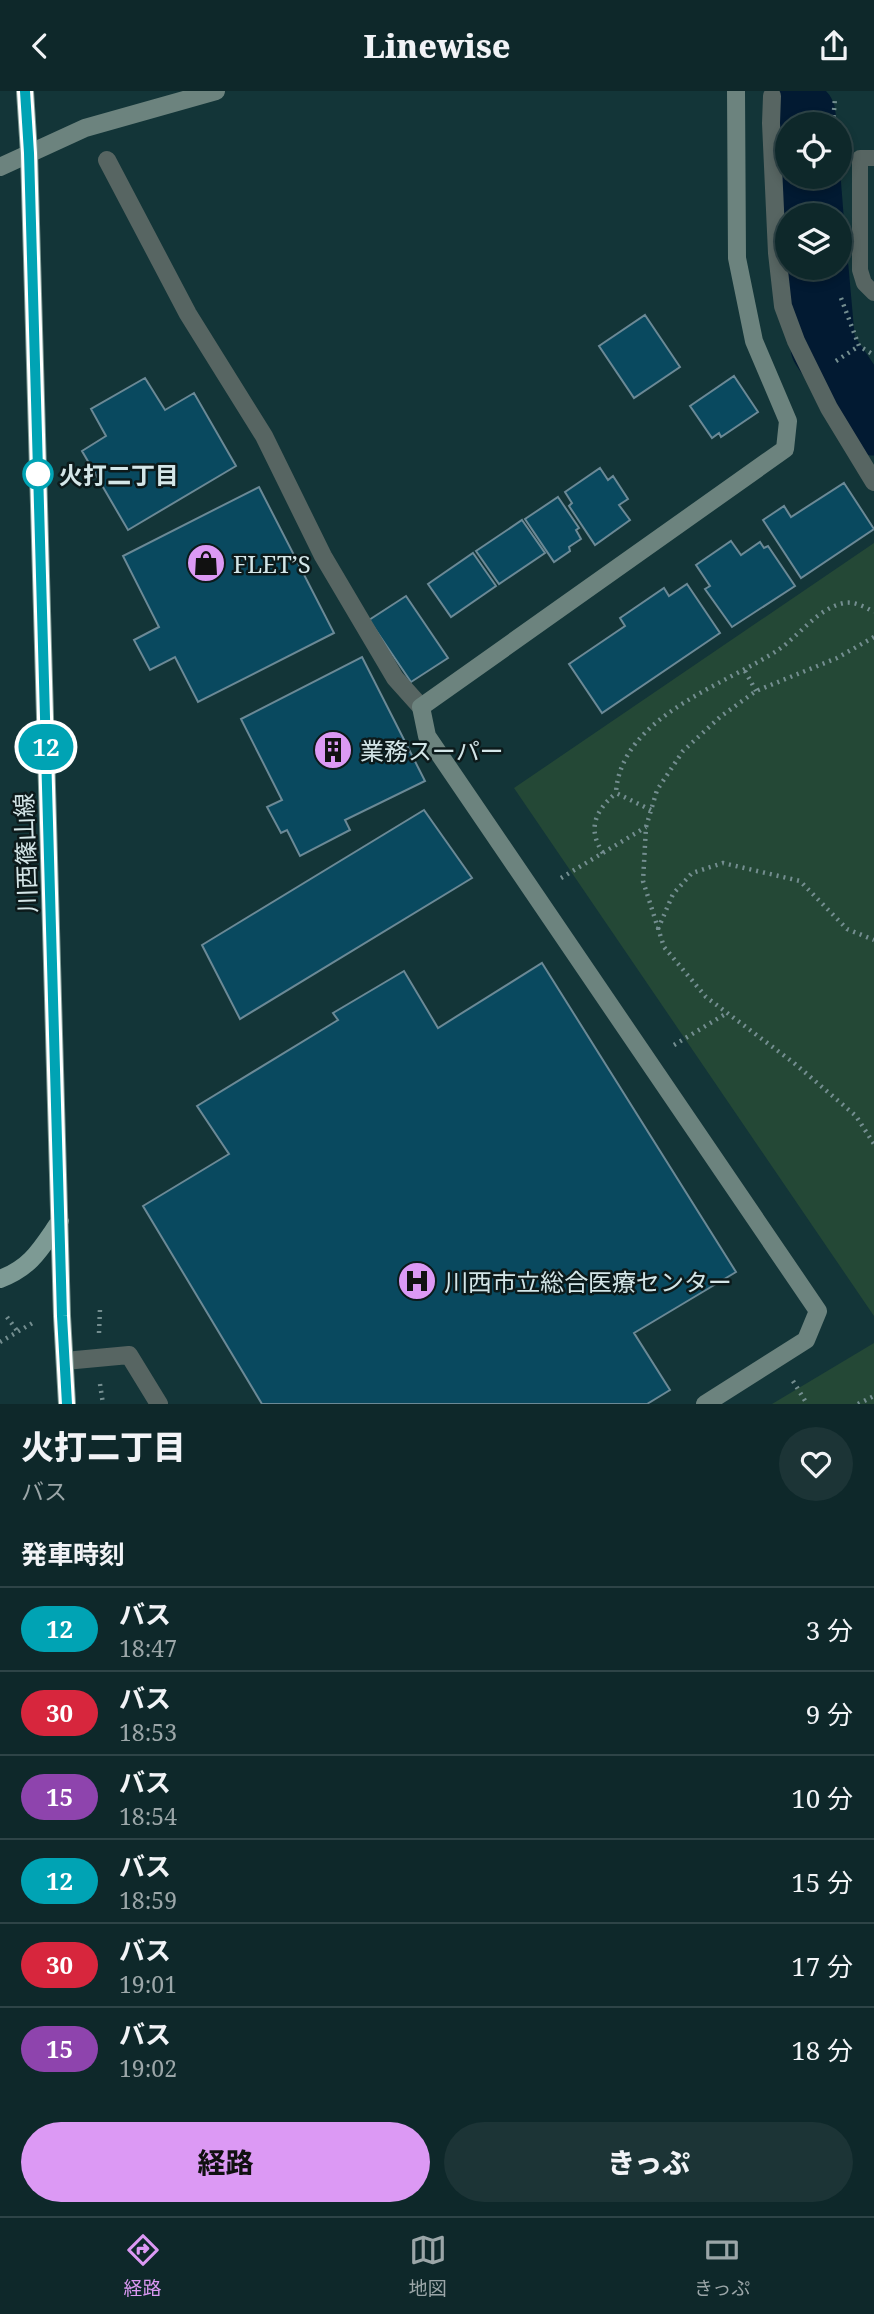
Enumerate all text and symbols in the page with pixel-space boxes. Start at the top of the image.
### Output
text: Linewise [364,24,510,67]
icon: back [21,27,59,65]
icon: share [815,27,853,65]
map controls [775,112,852,280]
button: locate [775,112,852,189]
button: layers [775,203,852,280]
place label: 火打二丁目 [59,458,179,491]
marker: 火打二丁目 [23,459,53,489]
shop icon: FLET’S [185,542,227,584]
place label: FLET’S [233,547,311,580]
line badge: 12 [14,724,78,770]
building icon: 業務スーパー [312,729,354,771]
text: 12 [32,730,60,763]
place label: 業務スーパー [360,734,504,767]
street label: 川西篠山線 [6,792,44,914]
hospital icon: 川西市立総合医療センター [396,1260,438,1302]
place label: 川西市立総合医療センター [444,1265,732,1298]
text: 火打二丁目 [21,1424,186,1469]
button: heart [779,1427,853,1501]
text: バス [21,1475,67,1507]
text: 発車時刻 [21,1536,125,1572]
text: バス [119,1596,171,1632]
text: 12 [46,1612,73,1645]
text: 3 分 [806,1612,853,1648]
text: 18:47 [119,1632,177,1664]
text: バス [119,1680,171,1716]
text: 30 [46,1696,73,1729]
text: 9 分 [806,1696,853,1732]
text: 18:53 [119,1716,177,1748]
text: バス [119,1764,171,1800]
text: 15 [46,1780,73,1813]
text: 10 分 [791,1780,853,1816]
text: 18:54 [119,1800,177,1832]
text: バス [119,1848,171,1884]
text: 12 [46,1864,73,1897]
text: 15 分 [791,1864,853,1900]
text: 18:59 [119,1884,177,1916]
text: バス [119,1932,171,1968]
text: 30 [46,1948,73,1981]
text: 17 分 [791,1948,853,1984]
text: 19:01 [119,1968,177,2000]
text: バス [119,2016,171,2052]
text: 15 [46,2032,73,2065]
text: 18 分 [791,2032,853,2068]
text: 19:02 [119,2052,177,2084]
button: 経路 [21,2122,430,2202]
button: きっぷ [444,2122,853,2202]
tab: 経路 [124,2231,162,2301]
tab: 地図 [409,2231,447,2301]
tab: きっぷ [694,2231,750,2301]

